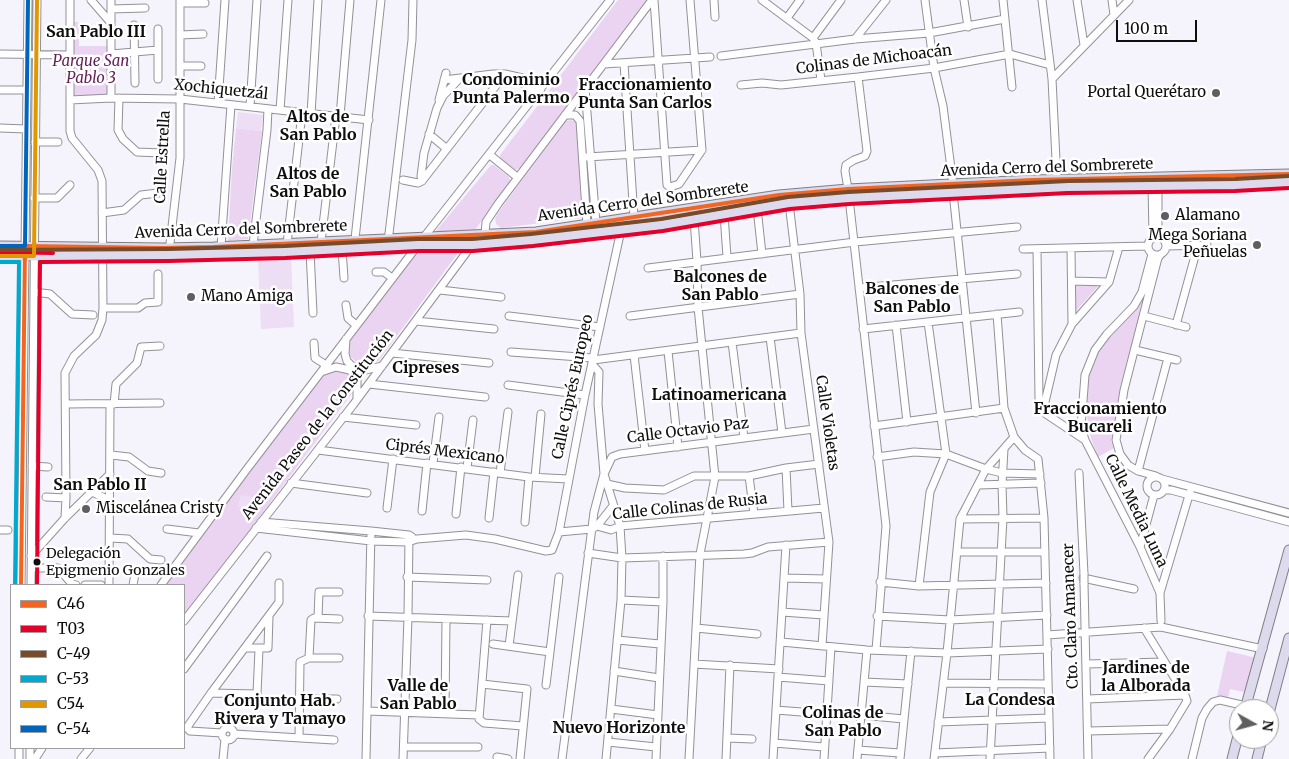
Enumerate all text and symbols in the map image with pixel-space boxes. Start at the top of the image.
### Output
scale bar [1119,10,1200,42]
text: 100 m [1124,19,1168,38]
district label: San Pablo III [46,22,146,42]
street label: Colinas de Michoacán [795,42,953,78]
park label: Parque San Pablo 3 [53,53,129,88]
district label: Condominio Punta Palermo [453,70,569,108]
district label: Fraccionamiento Punta San Carlos [578,75,712,113]
street label: Xochiquetzál [173,76,269,104]
place label: Portal Querétaro [1087,84,1206,102]
marker: Portal Querétaro [1210,87,1222,99]
district label: Altos de San Pablo [280,107,356,145]
street label: Calle Estrella [152,110,174,204]
street label: Avenida Cerro del Sombrerete [940,155,1154,181]
district label: Altos de San Pablo [270,164,346,202]
street label: Avenida Cerro del Sombrerete [536,178,750,226]
place label: Alamano [1175,207,1240,225]
marker: Alamano [1159,210,1171,222]
street label: Avenida Cerro del Sombrerete [134,217,348,243]
place label: Mega Soriana Peñuelas [1148,227,1247,262]
marker: Mega Soriana Peñuelas [1251,239,1263,251]
district label: Balcones de San Pablo [673,267,767,305]
district label: Balcones de San Pablo [865,279,959,317]
place label: Mano Amiga [201,288,293,306]
marker: Mano Amiga [185,291,197,303]
street label: Calle Ciprés Europeo [549,313,597,461]
street label: Avenida Paseo de la Constitución [238,327,398,523]
district label: Cipreses [393,358,459,378]
street label: Calle Violetas [811,374,843,472]
district label: Latinoamericana [651,385,787,405]
district label: Fraccionamiento Bucareli [1033,399,1167,437]
street label: Calle Octavio Paz [626,415,750,447]
street label: Ciprés Mexicano [385,436,505,468]
street label: Calle Media Luna [1101,452,1171,570]
district label: San Pablo II [53,475,147,495]
street label: Calle Colinas de Rusia [612,490,768,524]
place label: Miscelánea Cristy [96,500,224,518]
marker: Miscelánea Cristy [80,503,92,515]
street label: Cto. Claro Amanecer [1059,543,1083,689]
place label: Delegación Epigmenio Gonzales [46,546,185,578]
marker: Delegación Epigmenio Gonzales [32,557,42,567]
legend [10,584,185,749]
text: C46 [57,594,85,613]
text: T03 [57,619,85,638]
text: C-49 [57,644,90,663]
district label: Jardines de la Alborada [1101,658,1191,696]
text: C-53 [57,669,89,688]
district label: Valle de San Pablo [380,676,456,714]
district label: La Condesa [965,690,1055,710]
district label: Conjunto Hab. Rivera y Tamayo [214,691,346,729]
text: C54 [57,694,84,713]
north arrow [1229,699,1279,749]
district label: Colinas de San Pablo [803,703,883,741]
district label: Nuevo Horizonte [553,718,685,738]
text: C-54 [57,719,90,738]
text: N [1258,719,1278,732]

